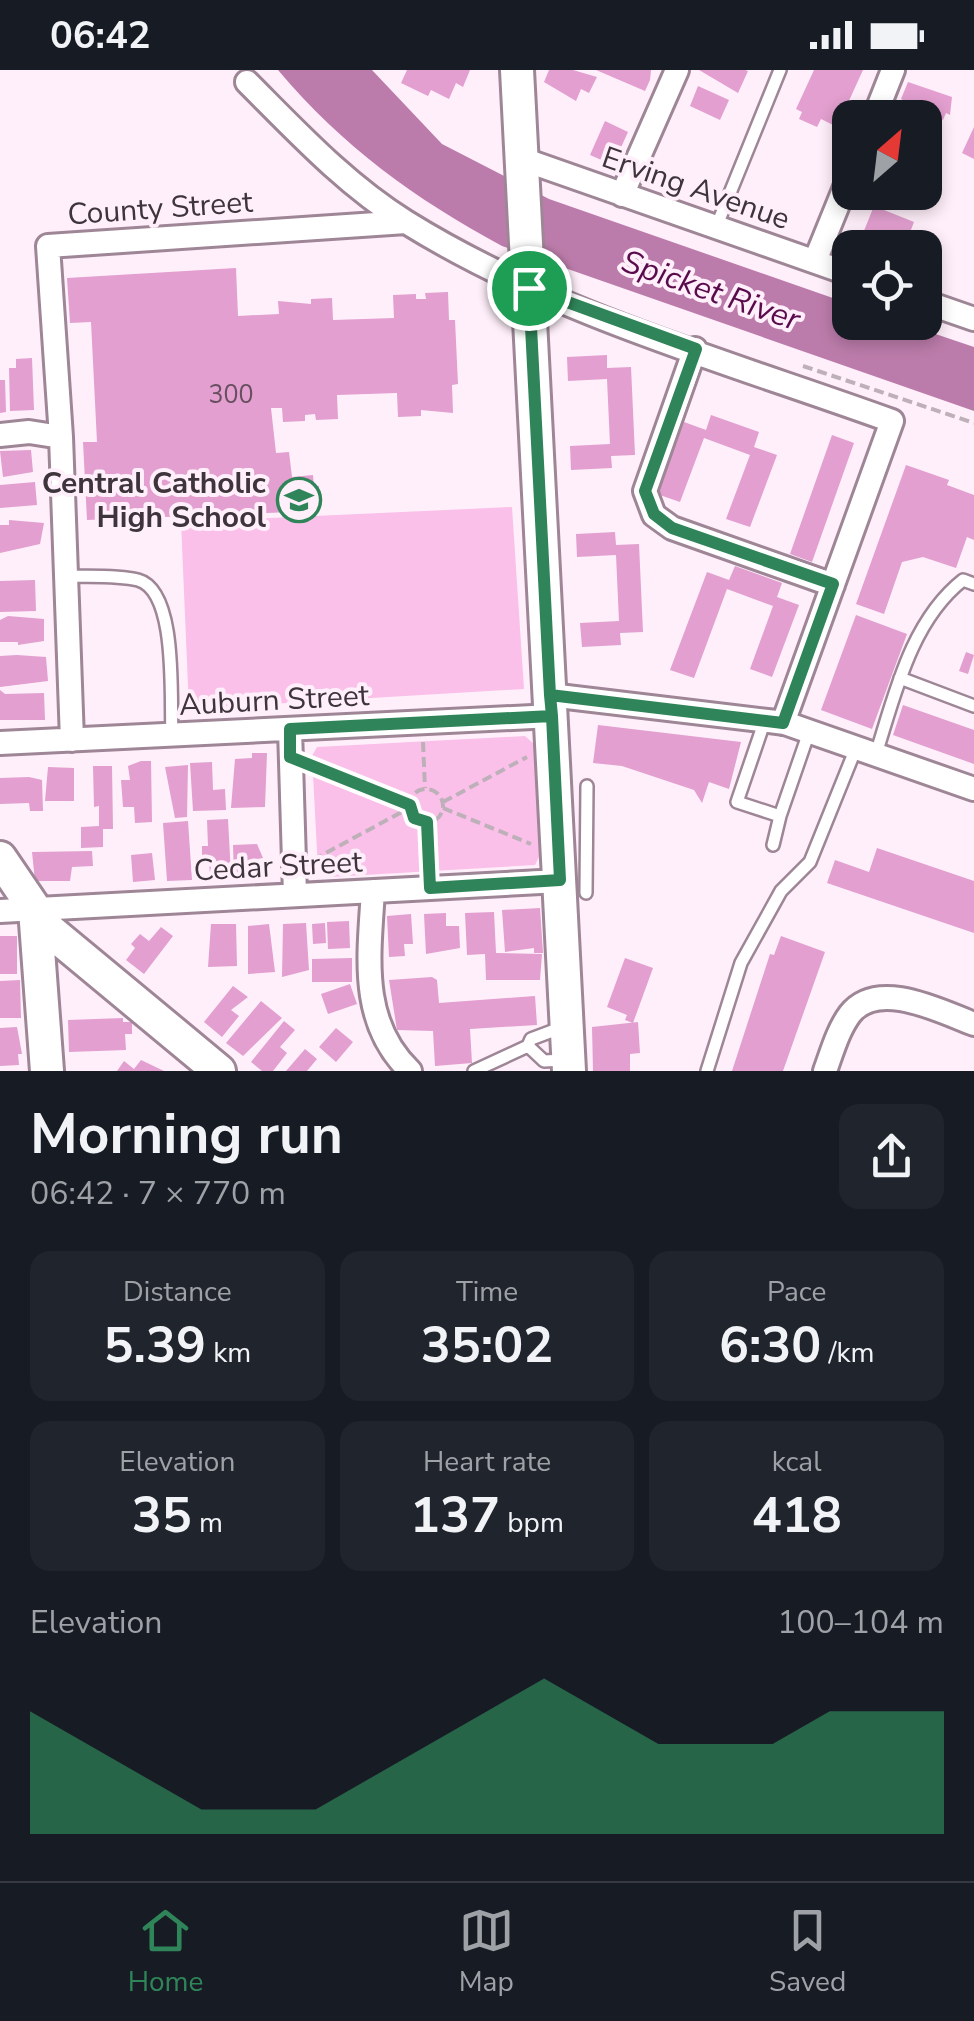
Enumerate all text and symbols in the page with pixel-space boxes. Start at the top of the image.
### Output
text: 06:42 [50,10,151,61]
north arrow [832,100,942,210]
map controls [832,100,942,340]
street label: Erving Avenue [597,137,795,240]
street label: County Street [66,182,254,235]
button: locate [832,230,942,340]
water label: Spicket River [616,240,807,342]
pin [487,246,572,331]
icon: arrive [502,261,557,316]
house number: 300 [208,378,254,412]
place label: Central Catholic High School [42,463,266,538]
school or university icon: Central Catholic High School [276,477,322,523]
street label: Auburn Street [178,675,371,726]
street label: Cedar Street [193,842,364,891]
text: Morning run [30,1097,343,1172]
button: share [839,1104,944,1209]
text: 06:42 · 7 × 770 m [30,1172,286,1215]
text: Distance [123,1273,232,1311]
text: Time [456,1273,518,1311]
text: Pace [767,1273,826,1311]
text: 5.39 [104,1311,206,1380]
text: 35:02 [421,1311,553,1380]
text: 6:30 [719,1311,821,1380]
text: km [206,1334,251,1372]
text: /km [821,1334,874,1372]
text: Elevation [119,1443,235,1481]
text: Heart rate [423,1443,551,1481]
text: kcal [772,1443,821,1481]
text: 35 [132,1481,192,1550]
text: 137 [410,1481,500,1550]
text: 418 [752,1481,842,1550]
text: m [192,1504,223,1542]
text: bpm [500,1504,564,1542]
text: Elevation [30,1601,163,1644]
text: 100–104 m [777,1601,944,1644]
tab: Home [128,1903,203,2001]
tab: Map [459,1903,514,2001]
tab: Saved [769,1903,846,2001]

